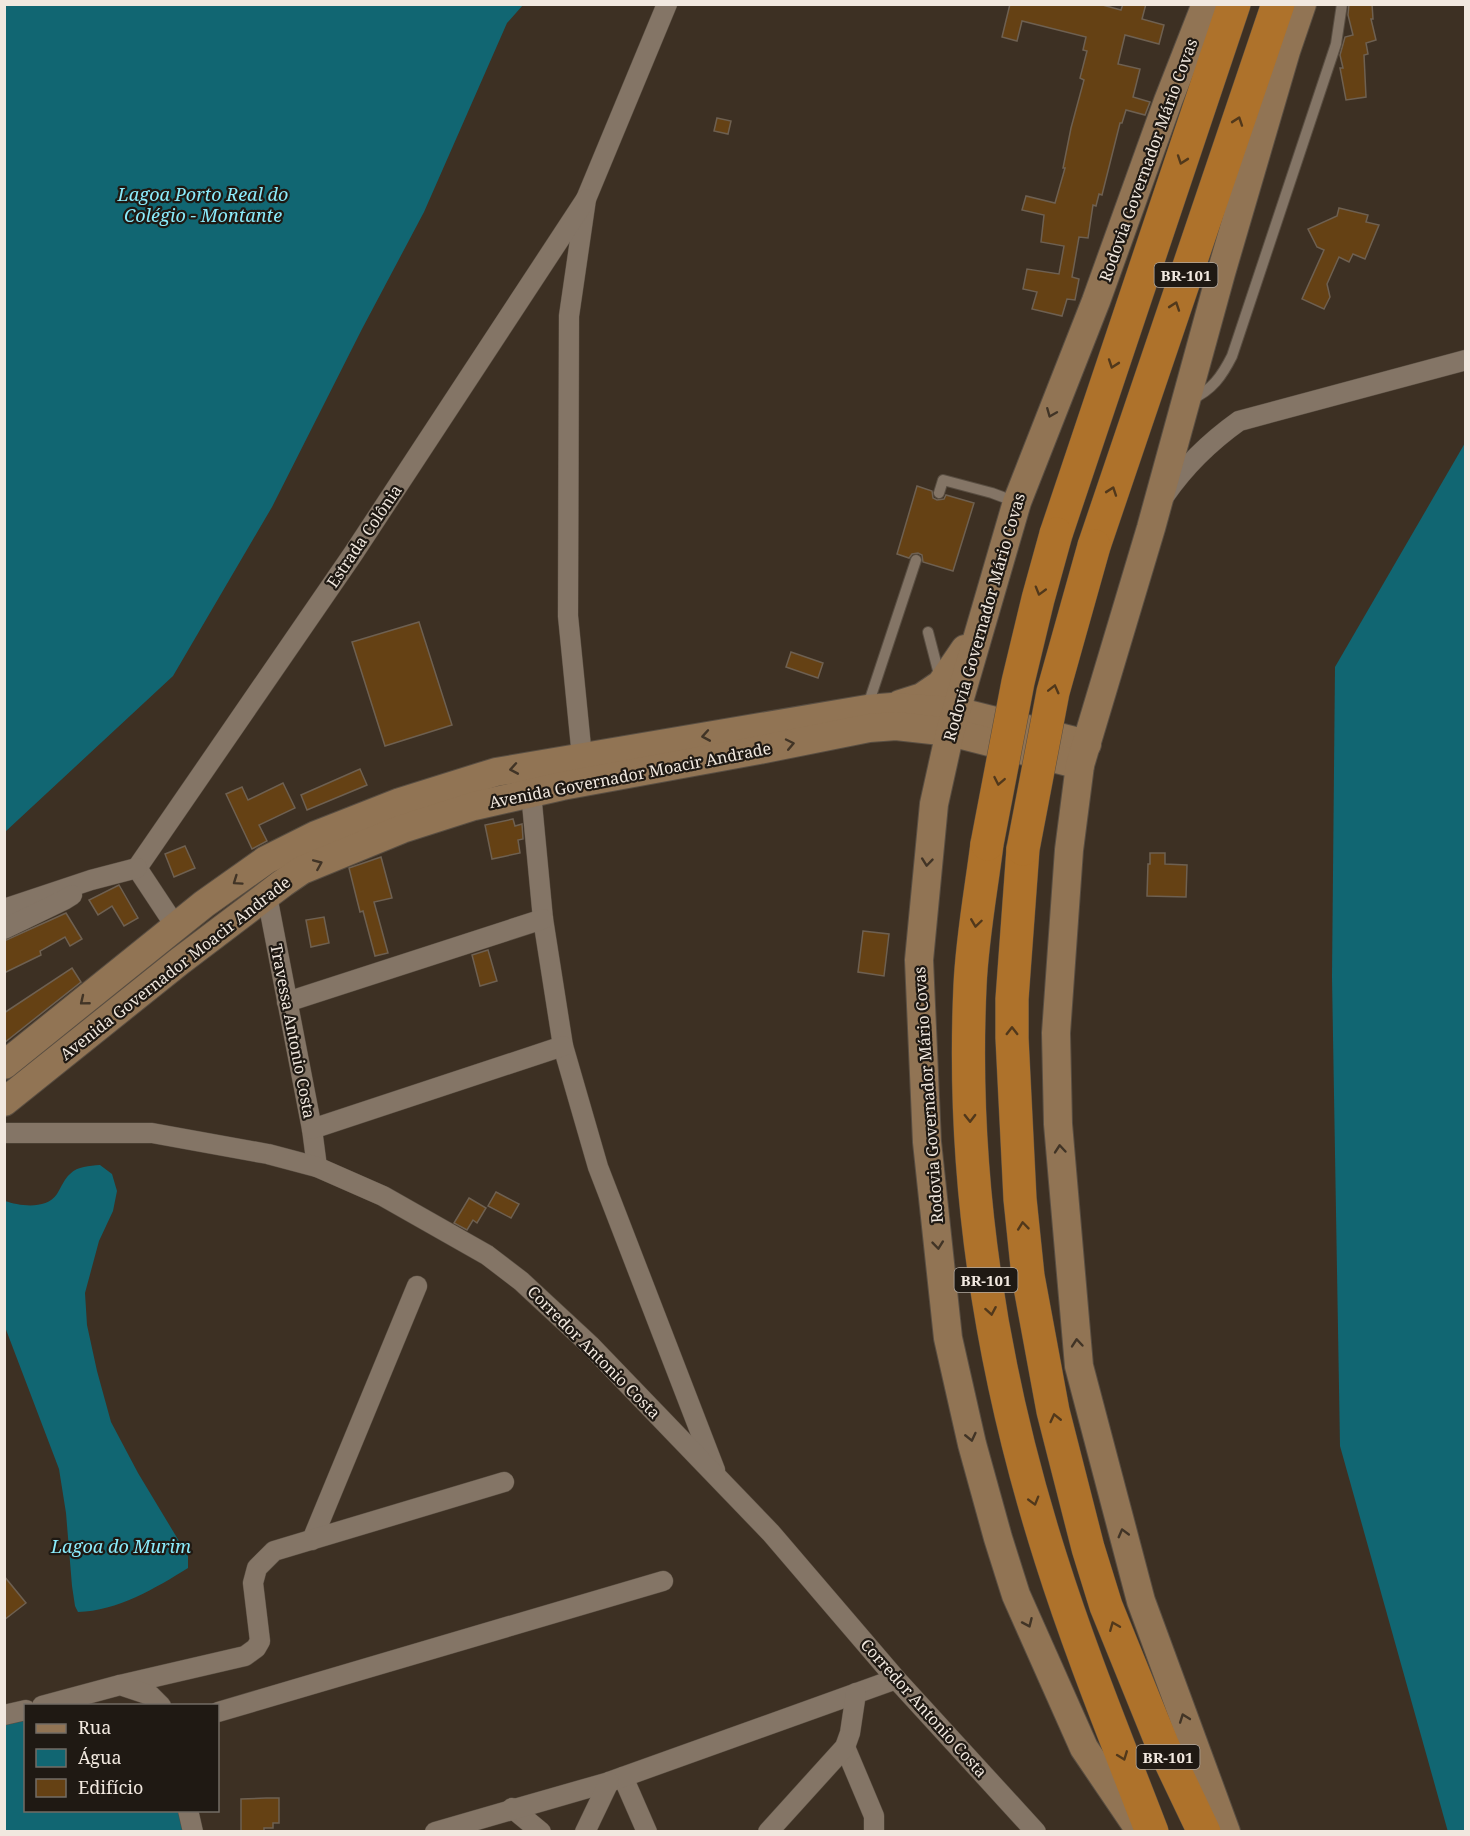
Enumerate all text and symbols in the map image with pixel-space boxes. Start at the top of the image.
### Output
street label: Rodovia Governador Mário Covas [1094,35,1202,285]
one-way arrow [1231,116,1243,127]
one-way arrow [1176,154,1189,164]
water label: Lagoa Porto Real do Colégio - Montante [117,182,288,227]
road number: BR-101 [1154,263,1218,287]
one-way arrow [1168,301,1181,312]
one-way arrow [1108,358,1121,369]
one-way arrow [1046,407,1059,417]
street label: Estrada Colônia [321,480,407,592]
one-way arrow [1105,486,1118,497]
street label: Rodovia Governador Mário Covas [938,490,1030,744]
one-way arrow [1035,585,1047,596]
one-way arrow [1047,684,1060,694]
one-way arrow [701,729,710,741]
street label: Avenida Governador Moacir Andrade [487,737,773,813]
one-way arrow [785,738,795,751]
one-way arrow [509,762,519,775]
one-way arrow [993,776,1006,786]
one-way arrow [921,858,934,867]
one-way arrow [312,859,323,871]
street label: Avenida Governador Moacir Andrade [55,871,295,1065]
one-way arrow [233,873,244,884]
one-way arrow [971,918,983,928]
street label: Travessa Antonio Costa [265,942,321,1120]
street label: Rodovia Governador Mário Covas [908,966,948,1224]
one-way arrow [80,993,91,1004]
one-way arrow [1006,1027,1018,1036]
one-way arrow [963,1113,976,1122]
one-way arrow [1054,1145,1067,1154]
one-way arrow [1017,1222,1030,1231]
one-way arrow [931,1241,944,1250]
road number: BR-101 [954,1268,1018,1292]
street label: Corredor Antonio Costa [523,1281,665,1423]
one-way arrow [984,1306,997,1316]
one-way arrow [1071,1339,1084,1348]
one-way arrow [1050,1414,1063,1424]
one-way arrow [963,1432,976,1442]
one-way arrow [1027,1496,1040,1506]
one-way arrow [1117,1528,1130,1538]
water label: Lagoa do Murim [50,1534,191,1558]
one-way arrow [1021,1617,1033,1628]
one-way arrow [1109,1621,1121,1632]
street label: Corredor Antonio Costa [856,1634,992,1782]
legend [24,1704,219,1812]
one-way arrow [1178,1713,1191,1723]
text: Rua [78,1715,111,1739]
text: Água [78,1745,122,1769]
road number: BR-101 [1136,1745,1200,1769]
one-way arrow [1116,1750,1128,1761]
text: Edifício [78,1775,143,1799]

